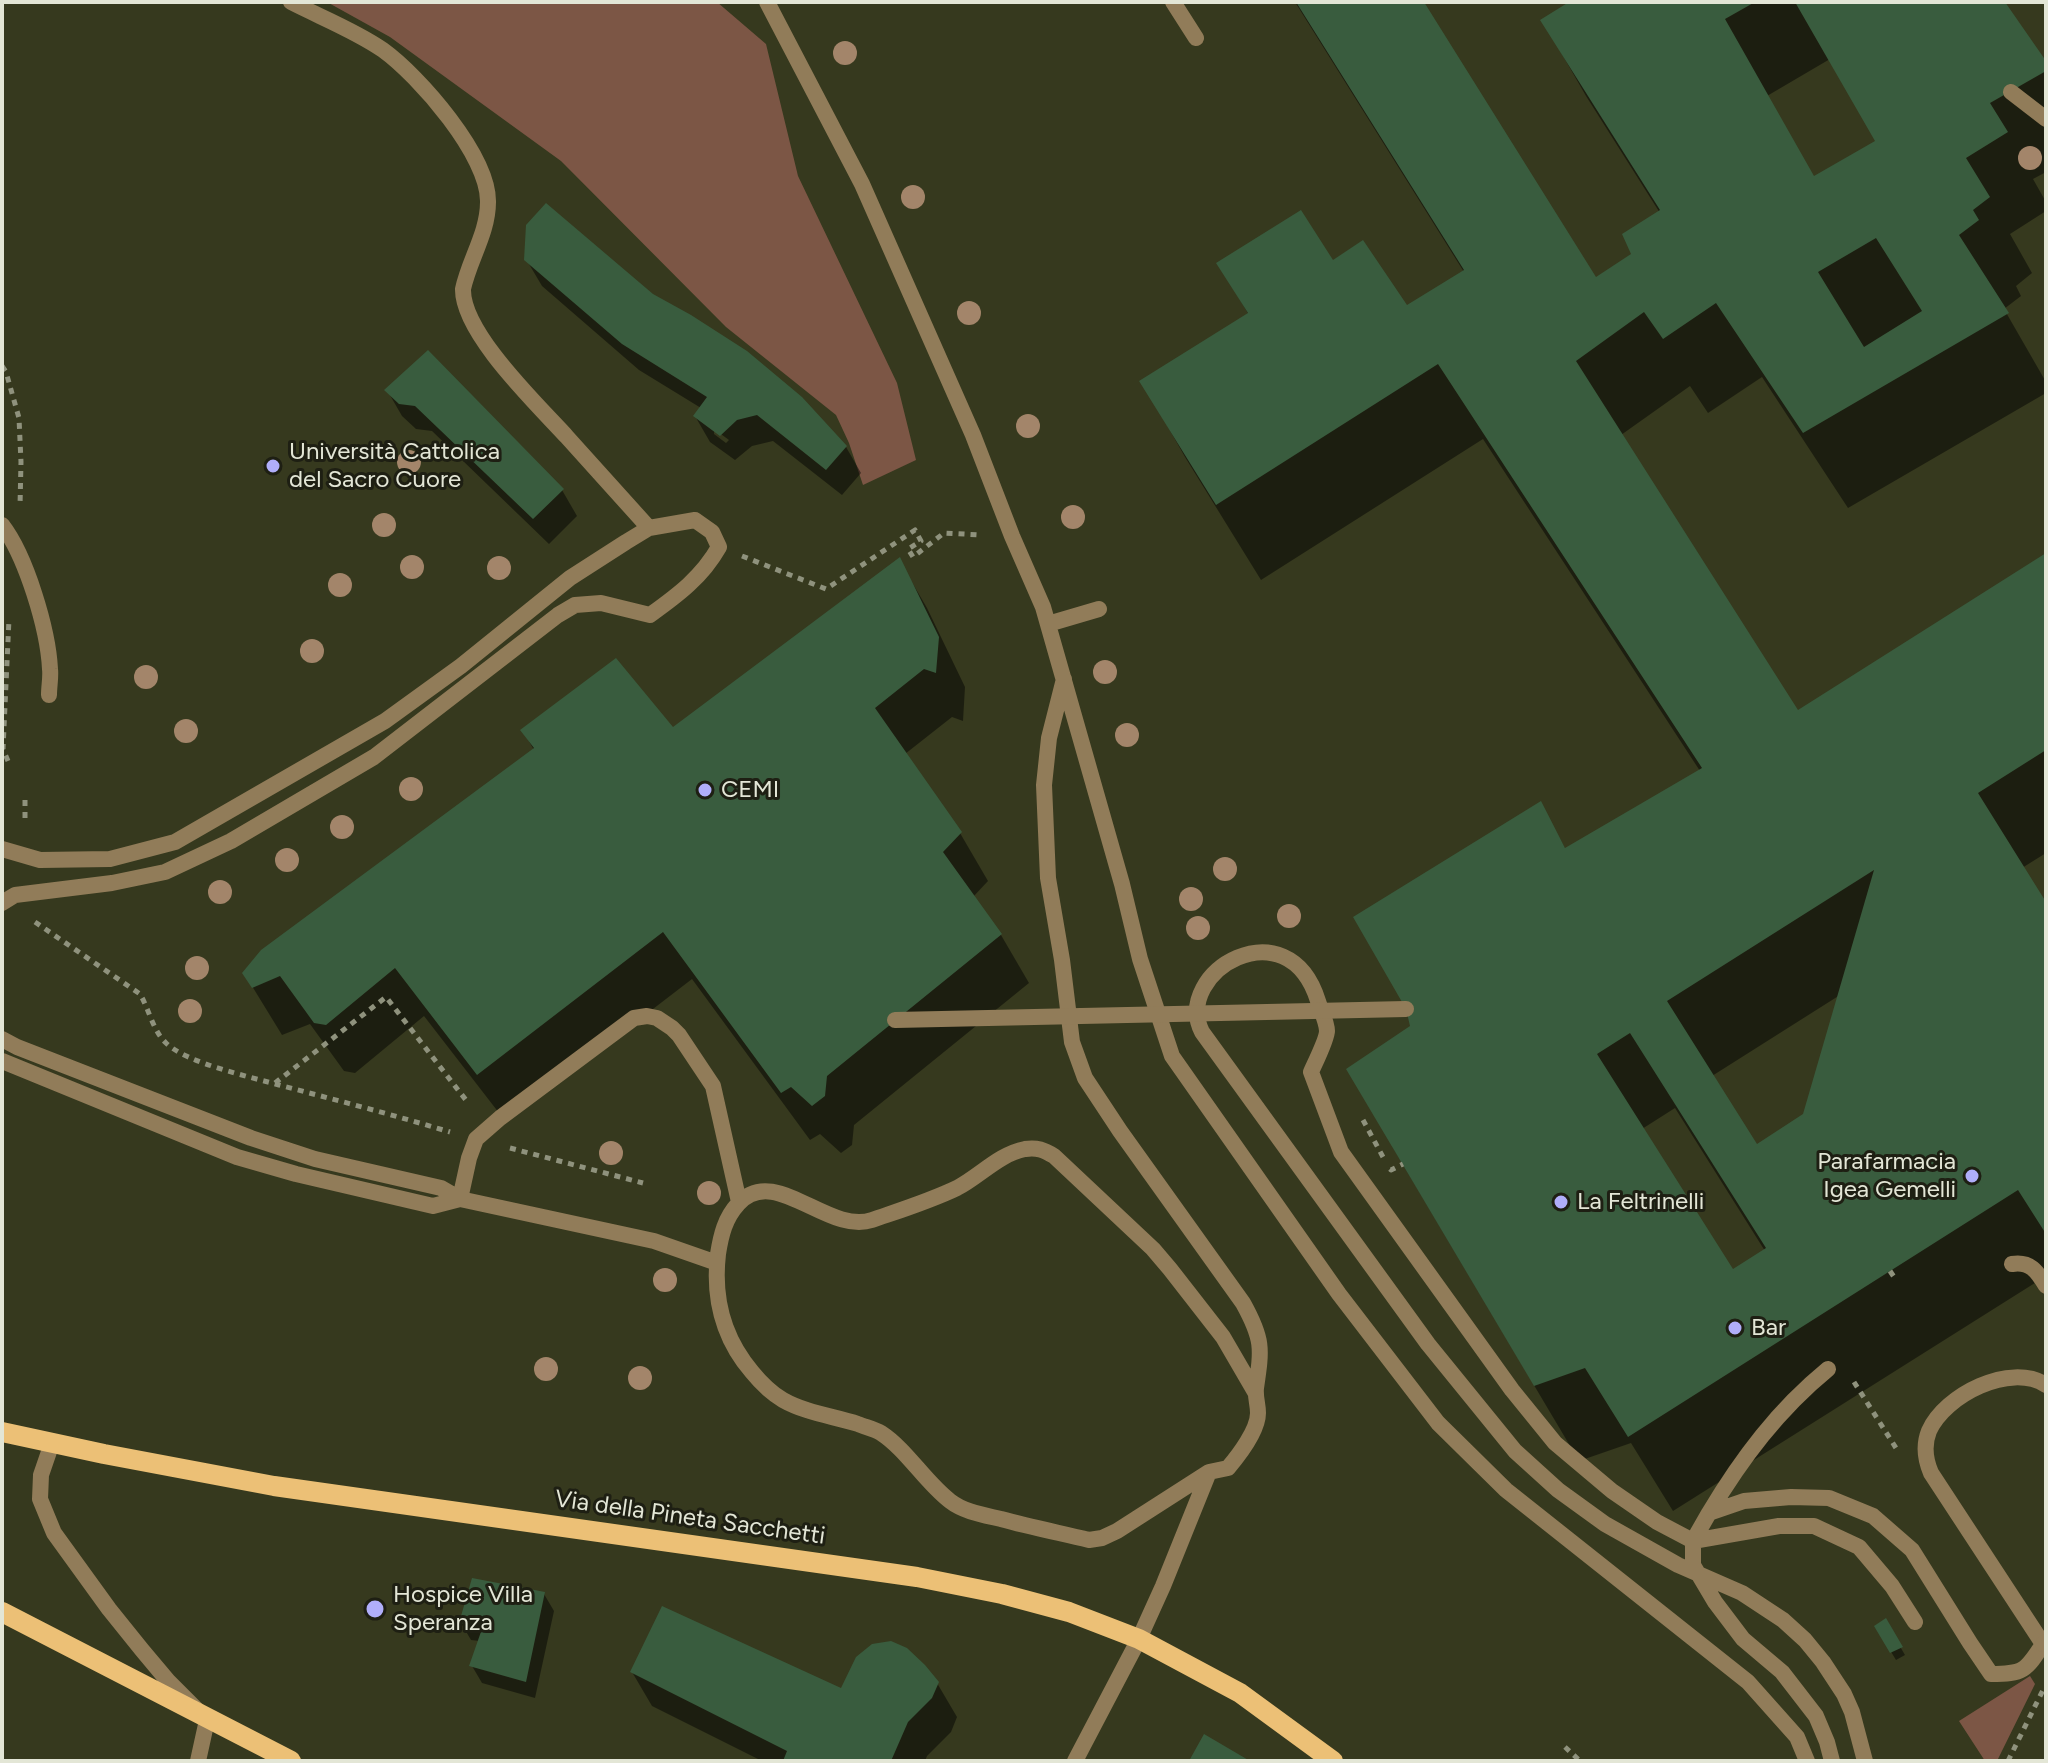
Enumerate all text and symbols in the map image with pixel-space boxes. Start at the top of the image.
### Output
place label: Università Cattolica del Sacro Cuore [289,438,500,494]
marker: Università Cattolica del Sacro Cuore [264,457,282,475]
place label: CEMI [721,776,779,804]
marker: CEMI [696,781,714,799]
place label: Parafarmacia Igea Gemelli [1817,1148,1956,1204]
marker: Parafarmacia Igea Gemelli [1963,1167,1981,1185]
place label: La Feltrinelli [1577,1188,1704,1216]
marker: La Feltrinelli [1552,1193,1570,1211]
place label: Bar [1751,1314,1786,1342]
marker: Bar [1726,1319,1744,1337]
street label: Via della Pineta Sacchetti [553,1485,827,1551]
place label: Hospice Villa Speranza [393,1581,533,1637]
marker: Hospice Villa Speranza [364,1598,386,1620]

